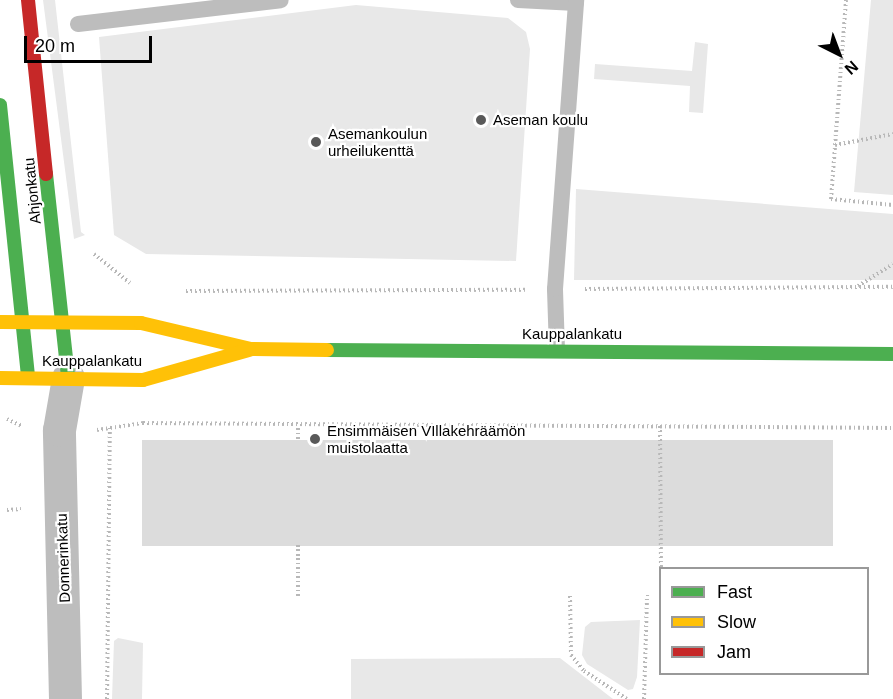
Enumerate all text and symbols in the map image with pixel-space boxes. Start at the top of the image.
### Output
scale bar [27,24,154,62]
north arrow [809,24,869,84]
text: 20 m [35,36,75,56]
text: N [841,58,861,78]
place label: Aseman koulu [493,111,588,129]
marker: Aseman koulu [474,113,488,127]
place label: Asemankoulun urheilukenttä [328,124,427,159]
marker: Asemankoulun urheilukenttä [309,135,323,149]
street label: Ahjonkatu [20,157,44,225]
street label: Kauppalankatu [522,325,622,343]
street label: Kauppalankatu [42,352,142,370]
place label: Ensimmäisen VIllakehräämön muistolaatta [327,421,525,456]
marker: Ensimmäisen VIllakehräämön muistolaatta [308,432,322,446]
street label: Donnerinkatu [52,513,74,603]
legend [659,567,869,675]
text: Fast [717,582,752,602]
text: Slow [717,612,756,632]
text: Jam [717,642,751,662]

